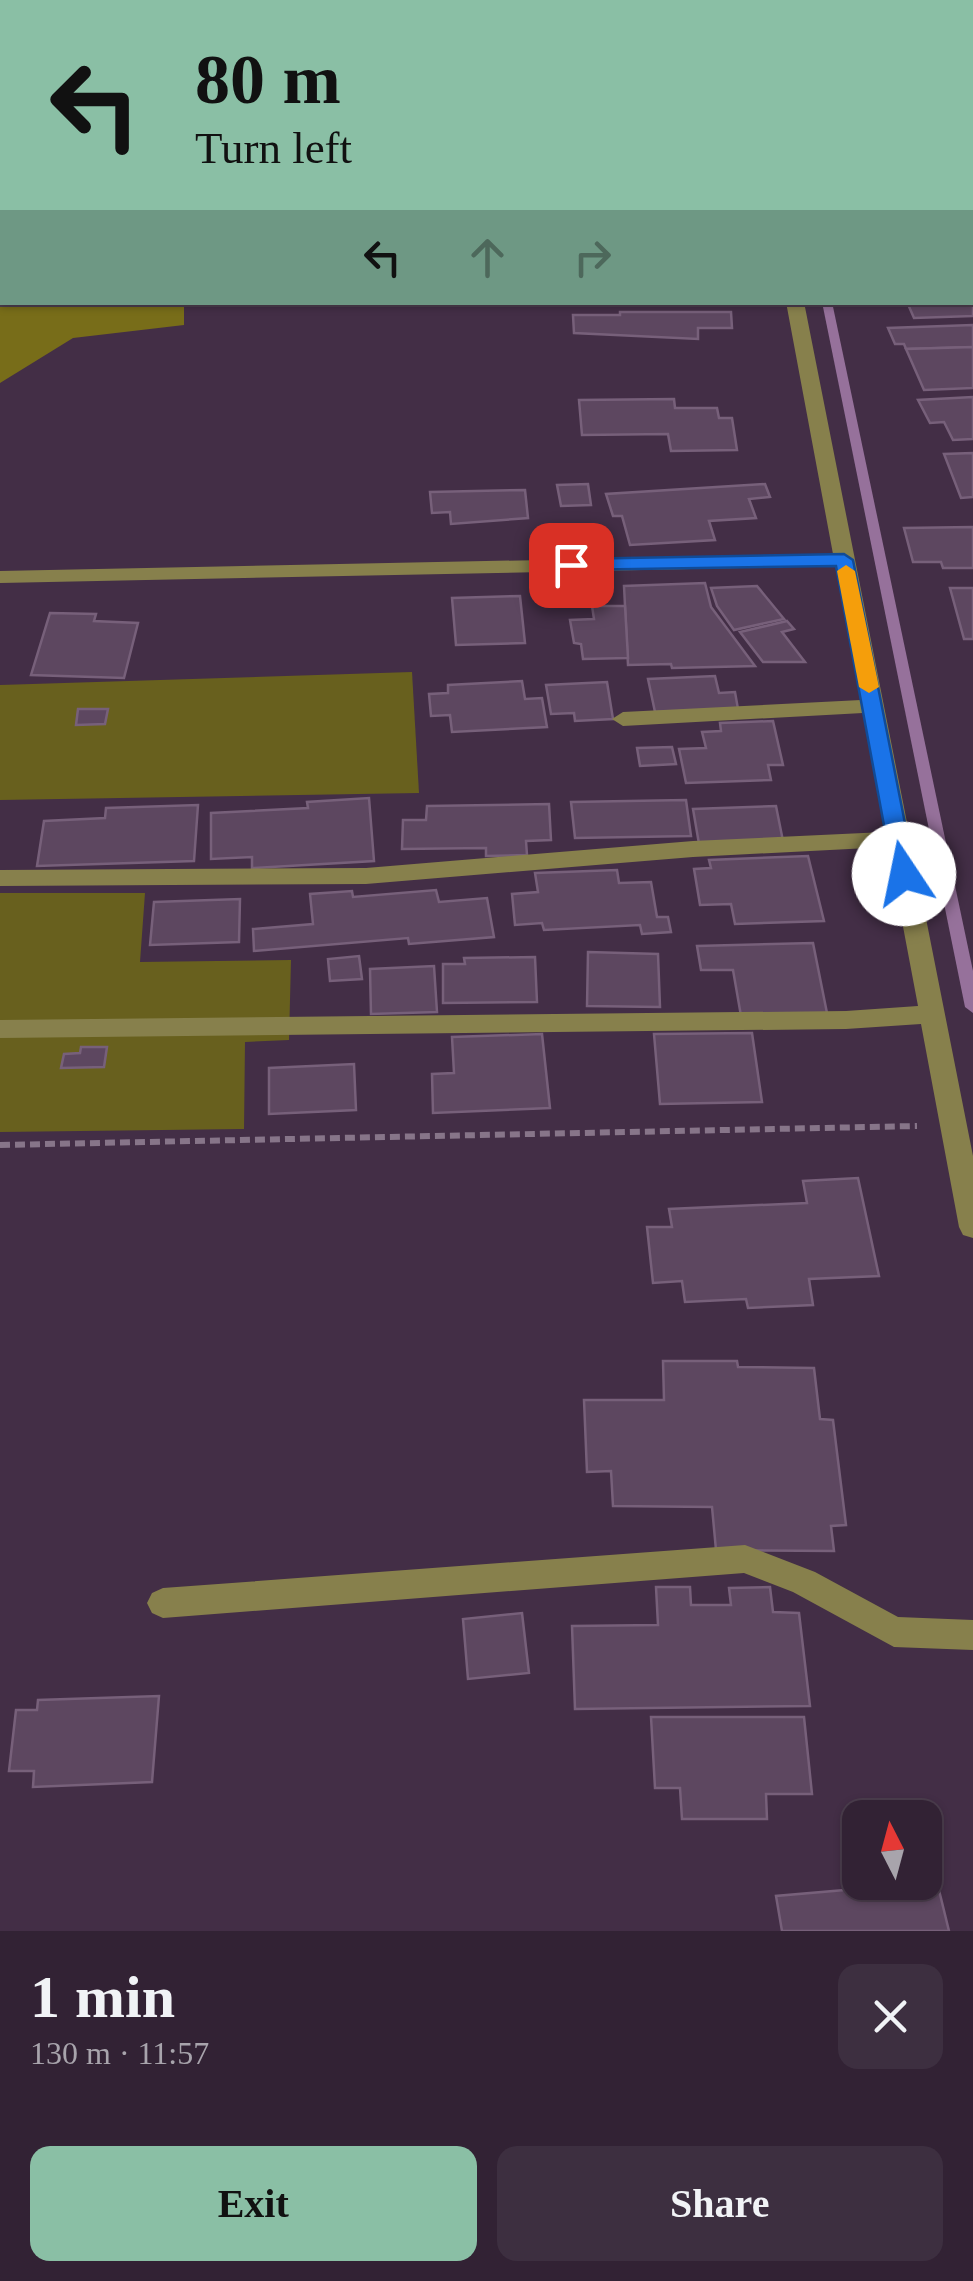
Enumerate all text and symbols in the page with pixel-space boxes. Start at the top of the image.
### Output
icon: left [30,40,160,170]
text: 80 m [195,41,341,118]
text: Turn left [195,123,352,173]
icon: left [355,230,410,285]
icon: ahead [460,230,515,285]
icon: right [565,230,620,285]
pin [529,523,614,608]
icon: arrive [544,538,599,593]
position arrow [852,822,956,926]
north arrow [842,1800,942,1900]
map controls [842,1800,942,1900]
text: 1 min [30,1964,175,2030]
button: close [838,1964,943,2069]
text: 130 m · 11:57 [30,2035,209,2071]
button: Exit [30,2146,477,2261]
button: Share [497,2146,943,2261]

